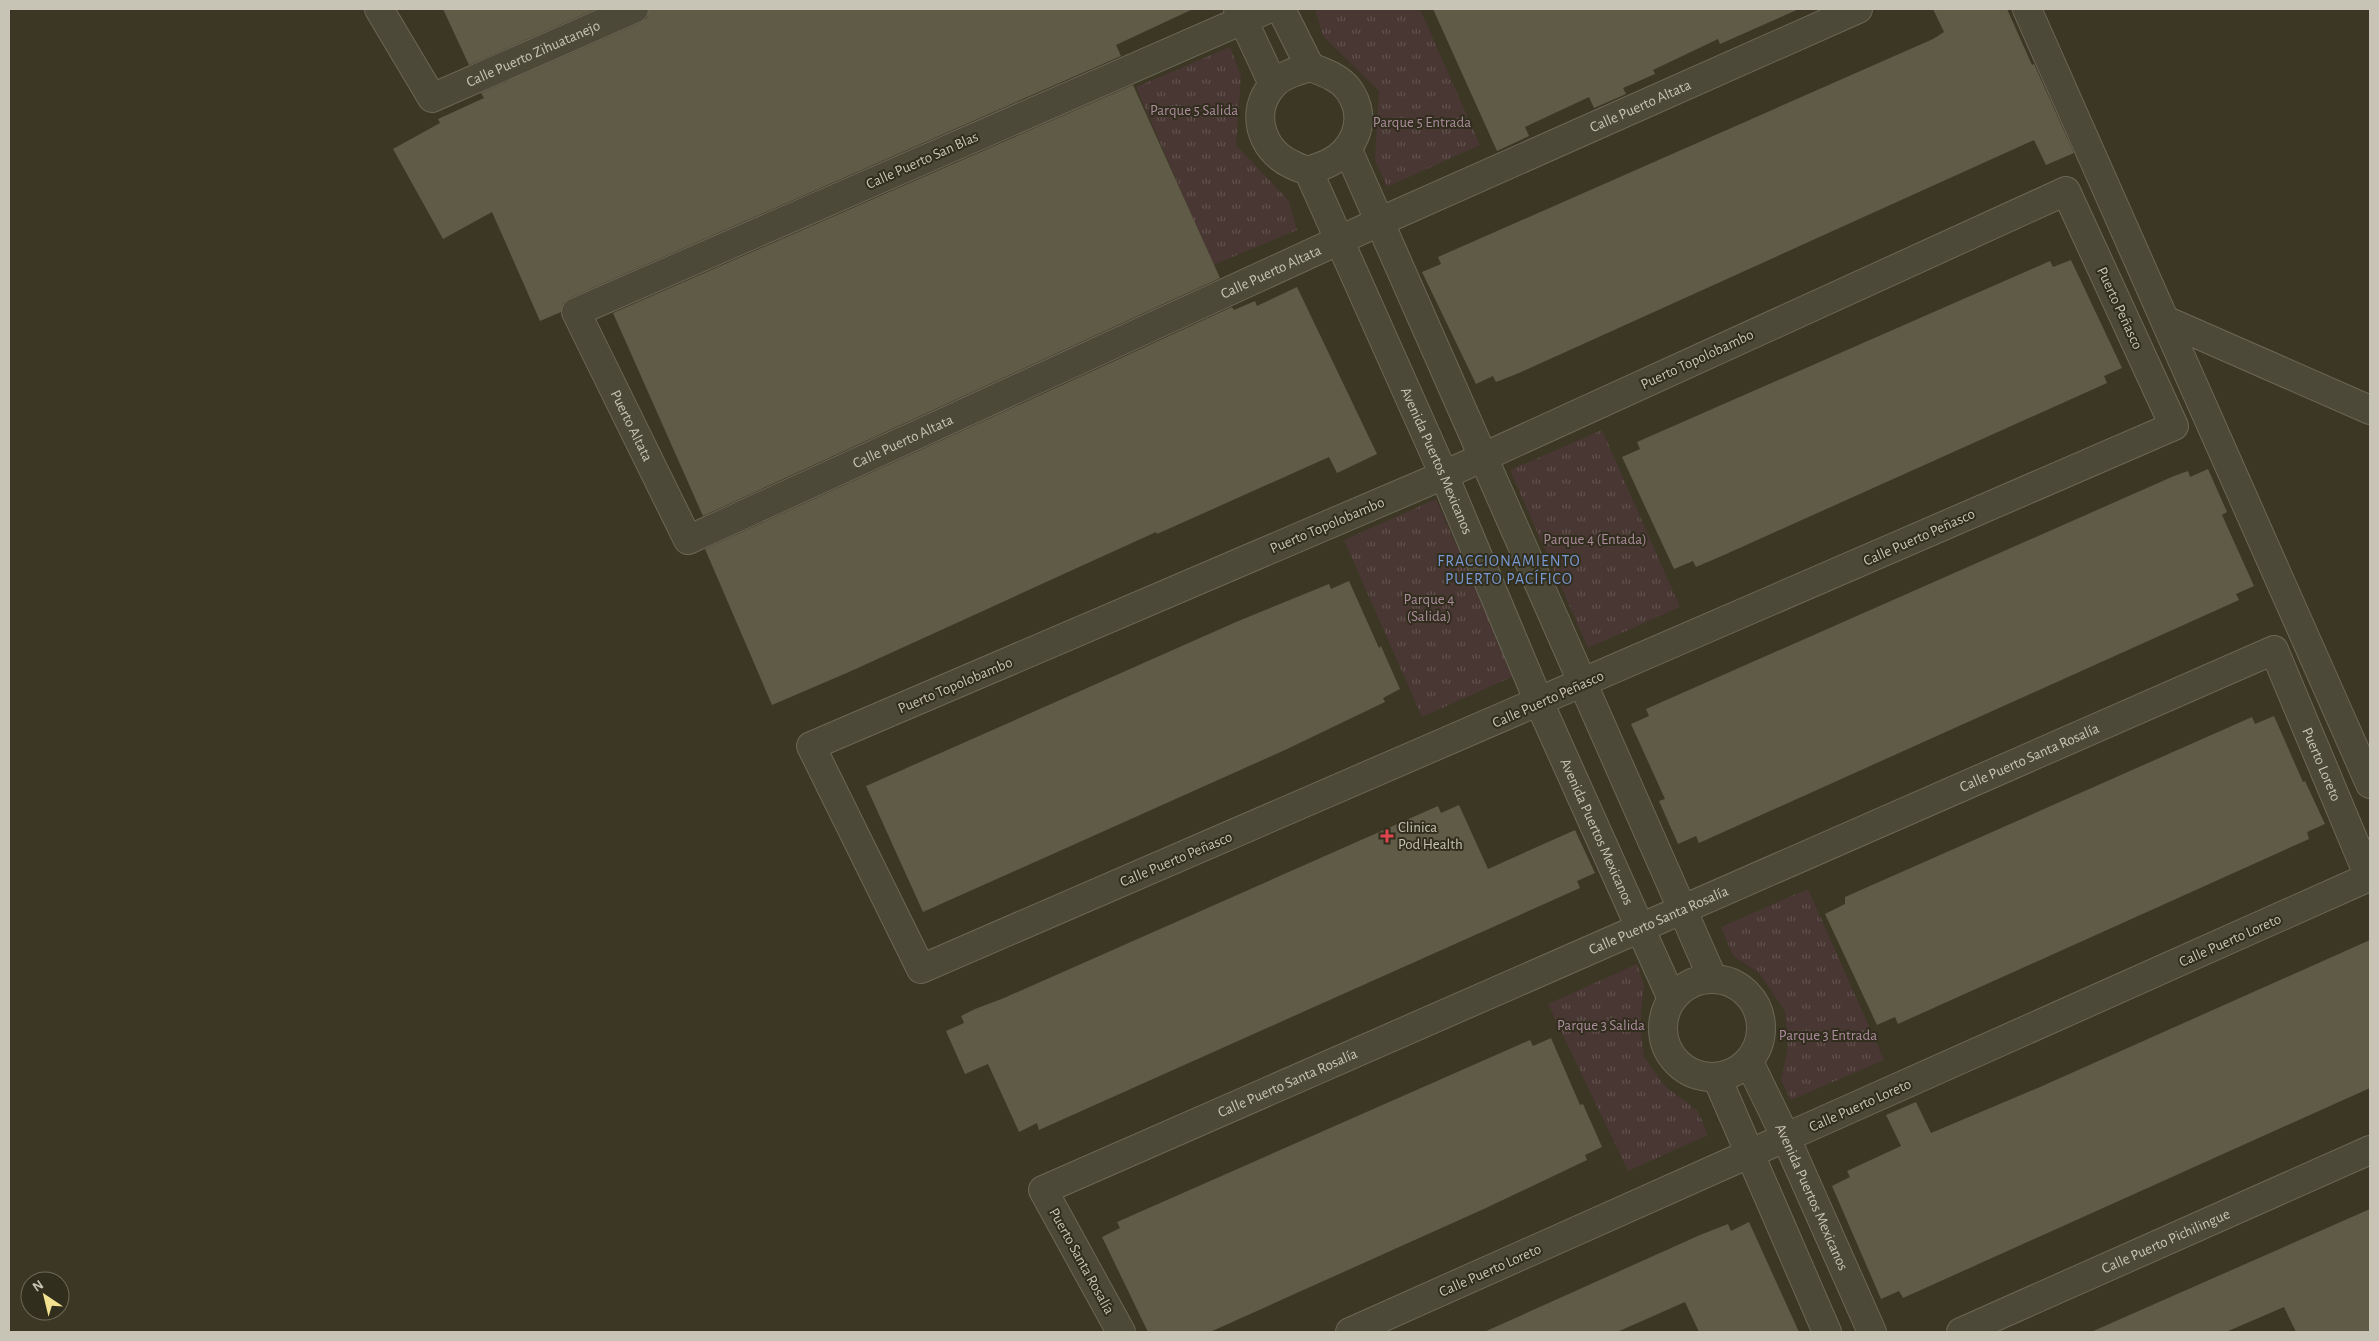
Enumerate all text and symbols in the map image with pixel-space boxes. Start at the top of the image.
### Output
street label: Calle Puerto Zihuatanejo [464,18,602,90]
street label: Calle Puerto Altata [1588,77,1693,135]
park label: Parque 5 Salida [1150,103,1238,118]
park label: Parque 5 Entrada [1373,115,1471,130]
street label: Calle Puerto San Blas [864,129,981,192]
street label: Calle Puerto Altata [1218,243,1324,302]
street label: Puerto Peñasco [2094,265,2145,352]
street label: Puerto Topolobambo [1638,327,1756,392]
street label: Avenida Puertos Mexicanos [1398,385,1475,537]
street label: Puerto Altata [608,388,655,464]
street label: Calle Puerto Altata [850,412,956,471]
street label: Puerto Topolobambo [1268,495,1387,556]
street label: Calle Puerto Peñasco [1861,506,1977,569]
park label: Parque 4 (Entada) [1543,532,1647,547]
district label: FRACCIONAMIENTO PUERTO PACÍFICO [1437,553,1581,587]
park label: Parque 4 (Salida) [1404,592,1454,624]
street label: Puerto Topolobambo [896,655,1015,716]
street label: Calle Puerto Peñasco [1490,668,1606,731]
street label: Calle Puerto Santa Rosalía [1958,721,2101,795]
street label: Puerto Loreto [2299,725,2343,803]
street label: Avenida Puertos Mexicanos [1557,756,1636,907]
place label: Clinica Pod Health [1398,820,1463,852]
street label: Calle Puerto Peñasco [1118,829,1235,890]
marker: Clinica Pod Health [1380,829,1394,843]
street label: Calle Puerto Santa Rosalía [1587,883,1731,958]
street label: Calle Puerto Loreto [2177,911,2283,970]
park label: Parque 3 Salida [1557,1018,1645,1033]
park label: Parque 3 Entrada [1779,1028,1877,1043]
street label: Calle Puerto Santa Rosalía [1216,1046,1360,1120]
street label: Calle Puerto Loreto [1807,1076,1913,1135]
street label: Avenida Puertos Mexicanos [1772,1122,1851,1273]
street label: Puerto Santa Rosalía [1046,1206,1117,1317]
street label: Calle Puerto Pichilingue [2099,1206,2232,1276]
street label: Calle Puerto Loreto [1437,1241,1543,1300]
north arrow [20,1271,70,1321]
text: N [30,1278,46,1295]

